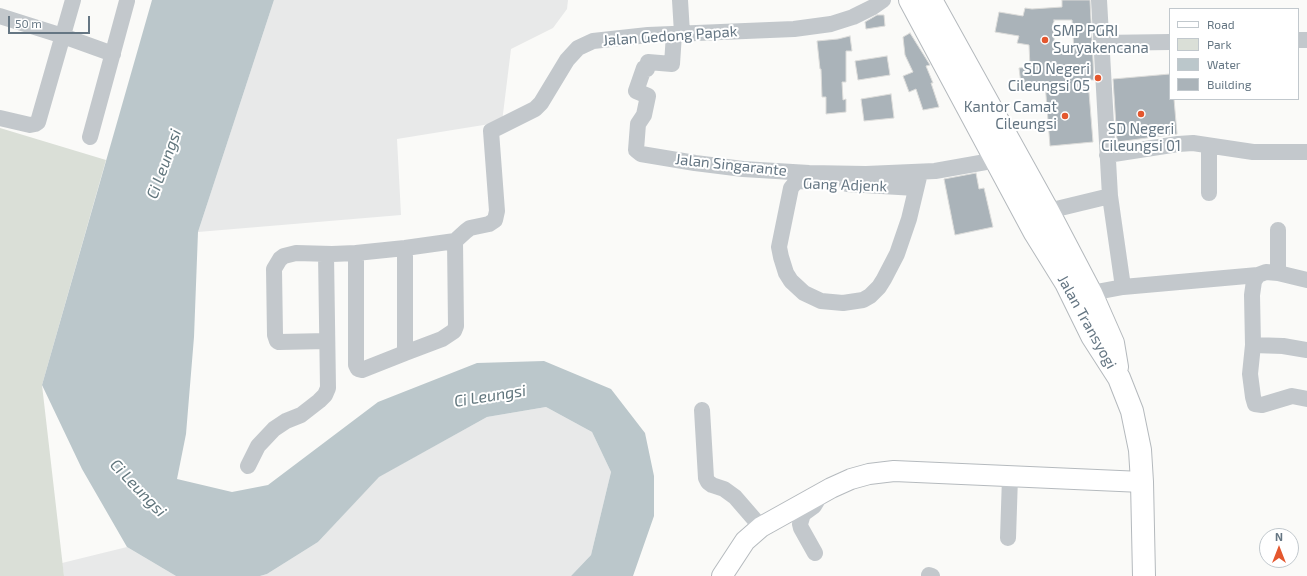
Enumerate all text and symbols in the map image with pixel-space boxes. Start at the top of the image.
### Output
scale bar [10,8,92,34]
legend [1169,8,1299,100]
text: 50 m [15,16,42,30]
text: Road [1207,17,1235,31]
street label: Jalan Gedong Papak [602,22,738,50]
place label: SMP PGRI Suryakencana [1053,22,1149,57]
marker: SMP PGRI Suryakencana [1040,35,1050,45]
text: Park [1207,37,1232,51]
text: Water [1207,57,1241,71]
place label: SD Negeri Cileungsi 05 [1008,60,1090,95]
marker: SD Negeri Cileungsi 05 [1093,73,1103,83]
text: Building [1207,77,1251,91]
place label: Kantor Camat Cileungsi [964,98,1057,133]
marker: SD Negeri Cileungsi 01 [1136,109,1146,119]
marker: Kantor Camat Cileungsi [1060,111,1070,121]
place label: SD Negeri Cileungsi 01 [1101,120,1181,155]
water label: Ci Leungsi [143,127,185,201]
street label: Jalan Singarante [674,150,788,180]
street label: Gang Adjenk [803,175,887,195]
street label: Jalan Transyogi [1054,272,1120,372]
water label: Ci Leungsi [453,381,527,411]
water label: Ci Leungsi [106,455,170,521]
north arrow [1259,528,1299,568]
text: N [1275,530,1283,543]

